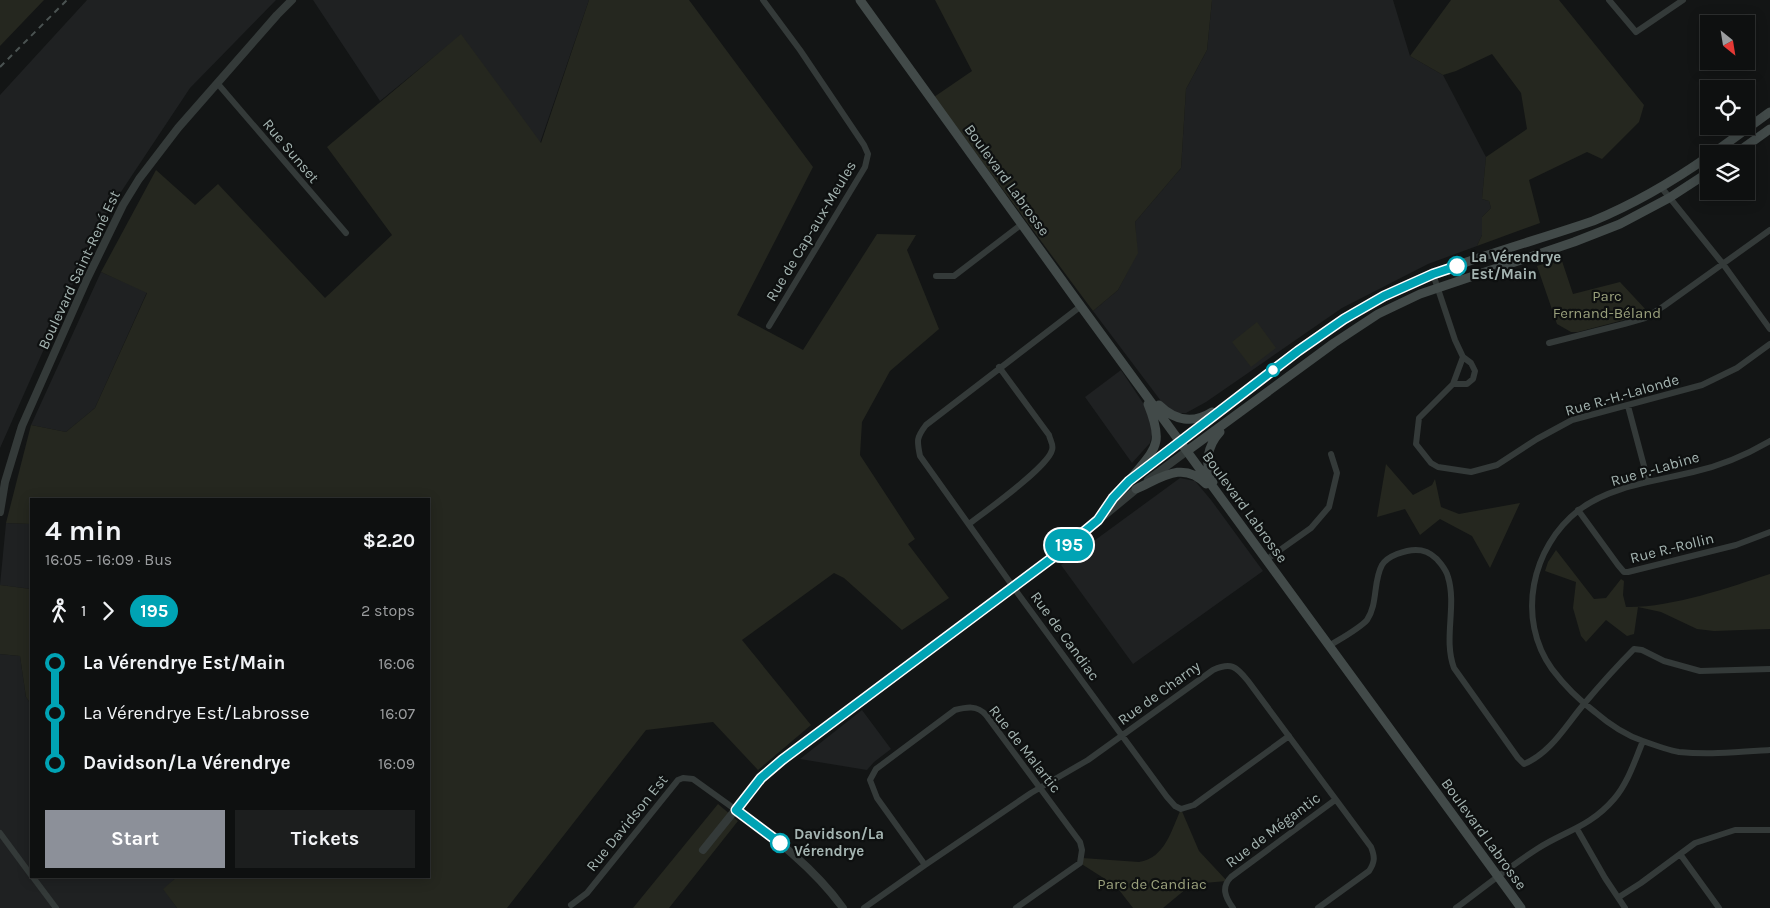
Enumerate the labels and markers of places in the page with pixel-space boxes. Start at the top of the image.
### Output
place label: La Vérendrye Est/Main [1471,248,1561,283]
marker: La Vérendrye Est/Main [1447,256,1467,276]
unlabelled marker [1266,363,1280,377]
place label: Davidson/La Vérendrye [794,825,884,860]
marker: Davidson/La Vérendrye [770,833,790,853]

